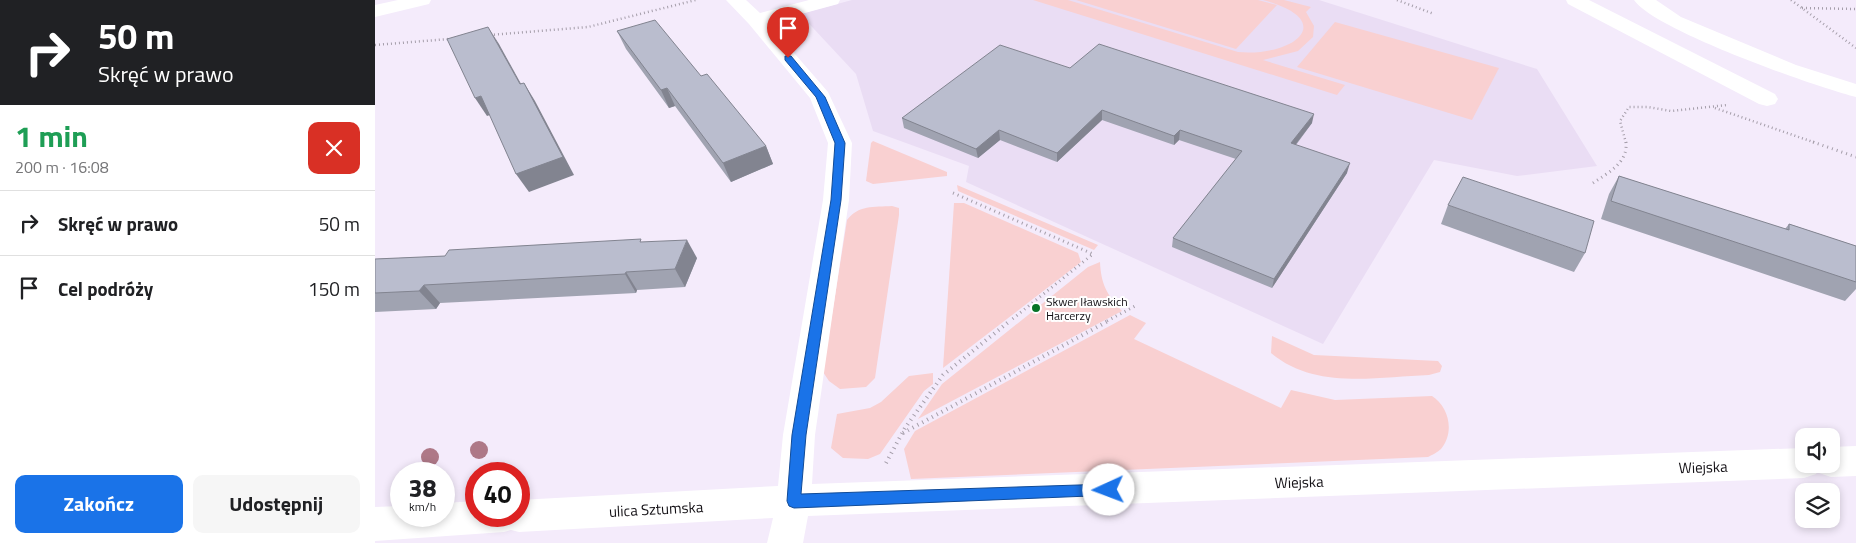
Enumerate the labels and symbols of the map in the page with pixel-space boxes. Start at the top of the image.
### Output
pin [767,7,809,58]
place label: Skwer Iławskich Harcerzy [1046,292,1128,325]
marker: Skwer Iławskich Harcerzy [1030,302,1042,314]
street label: Wiejska [1678,455,1728,479]
speed limit sign: 40 [465,462,530,527]
position arrow [1082,463,1134,515]
street label: Wiejska [1274,470,1324,494]
street label: ulica Sztumska [608,495,704,523]

